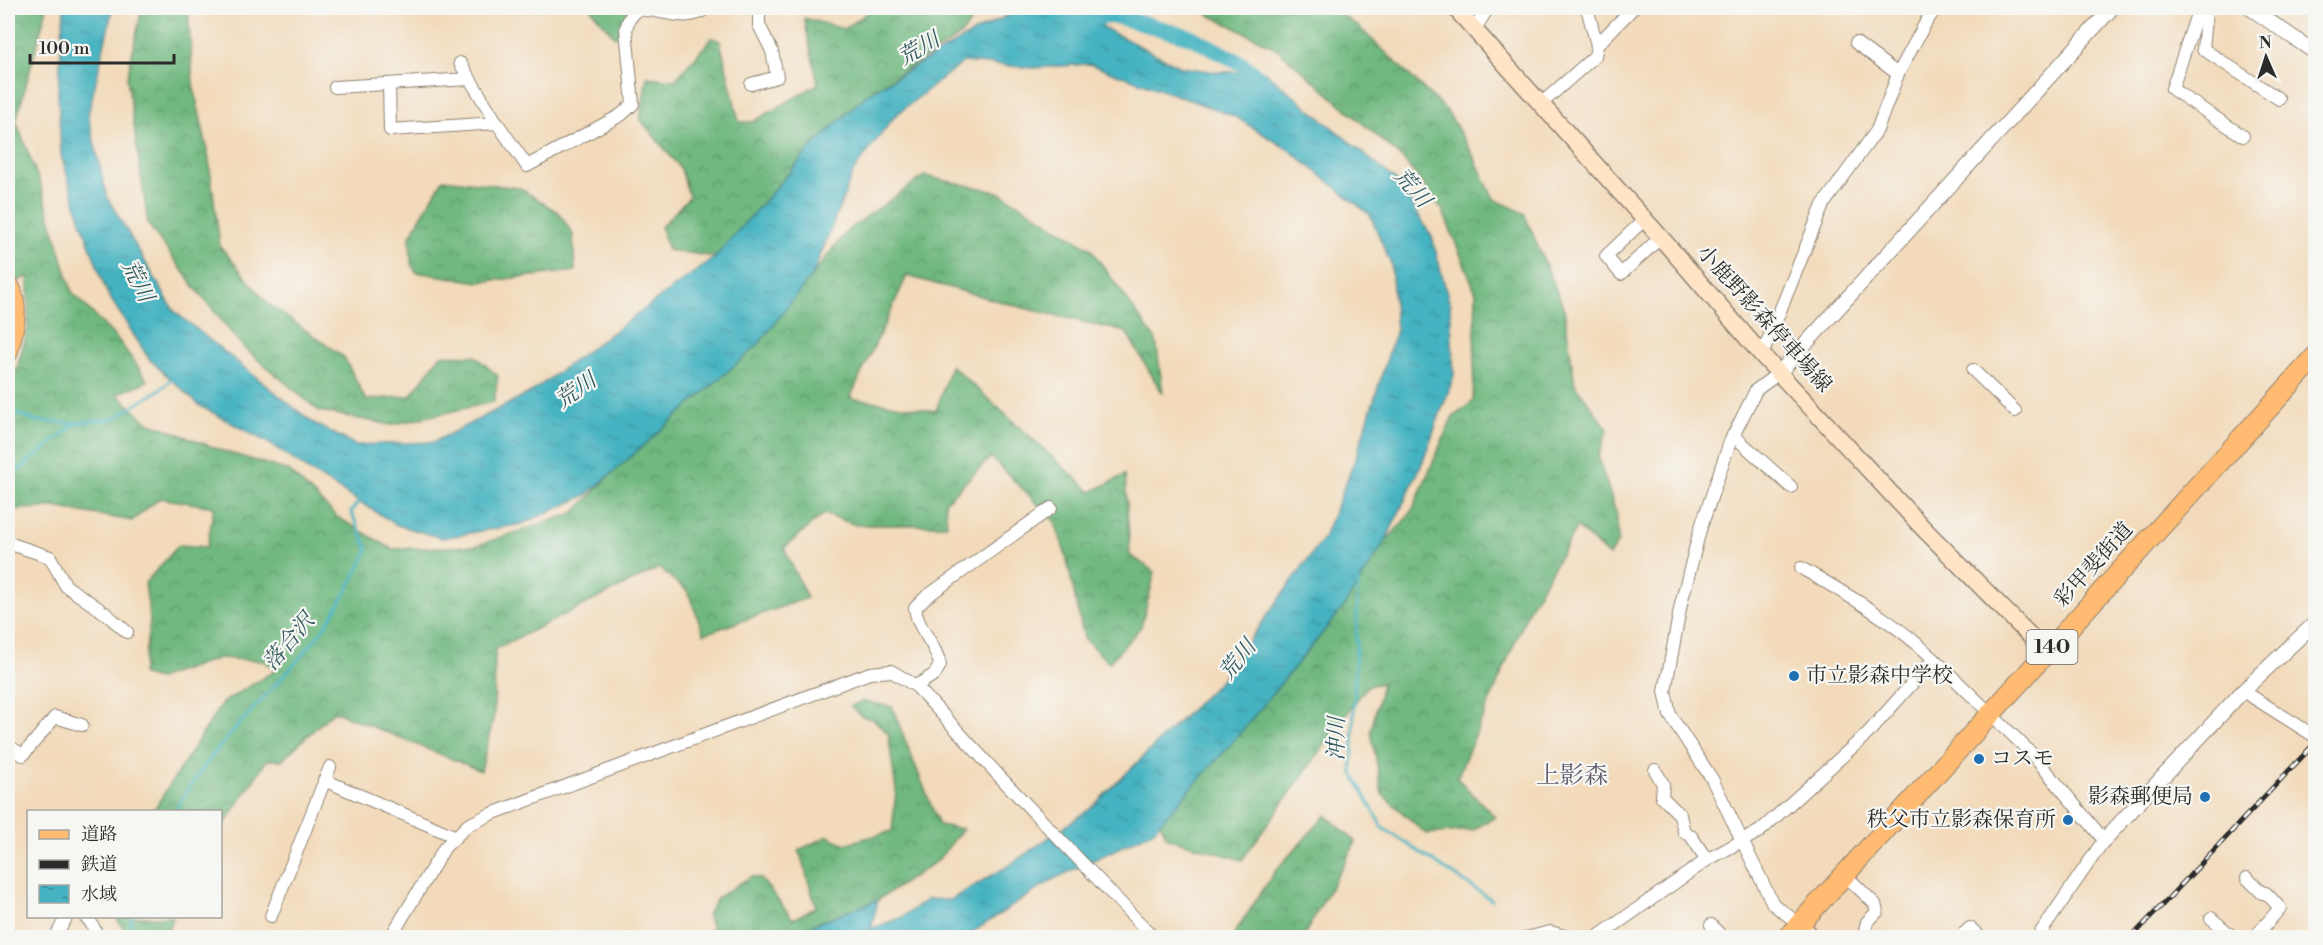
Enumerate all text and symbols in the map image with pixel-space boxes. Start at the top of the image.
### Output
water label: 荒川 [893,25,947,72]
scale bar [30,27,174,65]
north arrow [2236,27,2296,87]
text: N [2258,33,2272,53]
text: 100 m [39,37,90,60]
water label: 荒川 [1387,163,1438,215]
street label: 小鹿野影森停車場線 [1691,240,1837,398]
water label: 荒川 [115,255,160,309]
water label: 荒川 [550,366,603,415]
street label: 彩甲斐街道 [2049,517,2139,613]
water label: 落合沢 [257,606,322,676]
road number: 140 [2026,630,2078,664]
water label: 荒川 [1214,633,1264,686]
place label: 市立影森中学校 [1806,663,1953,689]
marker: 市立影森中学校 [1787,669,1801,683]
water label: 沖川 [1323,715,1351,761]
place label: コスモ [1991,746,2054,772]
marker: コスモ [1972,752,1986,766]
district label: 上影森 [1536,761,1608,791]
place label: 影森郵便局 [2088,784,2193,810]
marker: 影森郵便局 [2198,790,2212,804]
place label: 秩父市立影森保育所 [1867,807,2056,833]
legend [27,810,222,918]
marker: 秩父市立影森保育所 [2061,813,2075,827]
text: 道路 [81,823,117,846]
text: 鉄道 [81,853,117,876]
text: 水域 [81,883,117,906]

